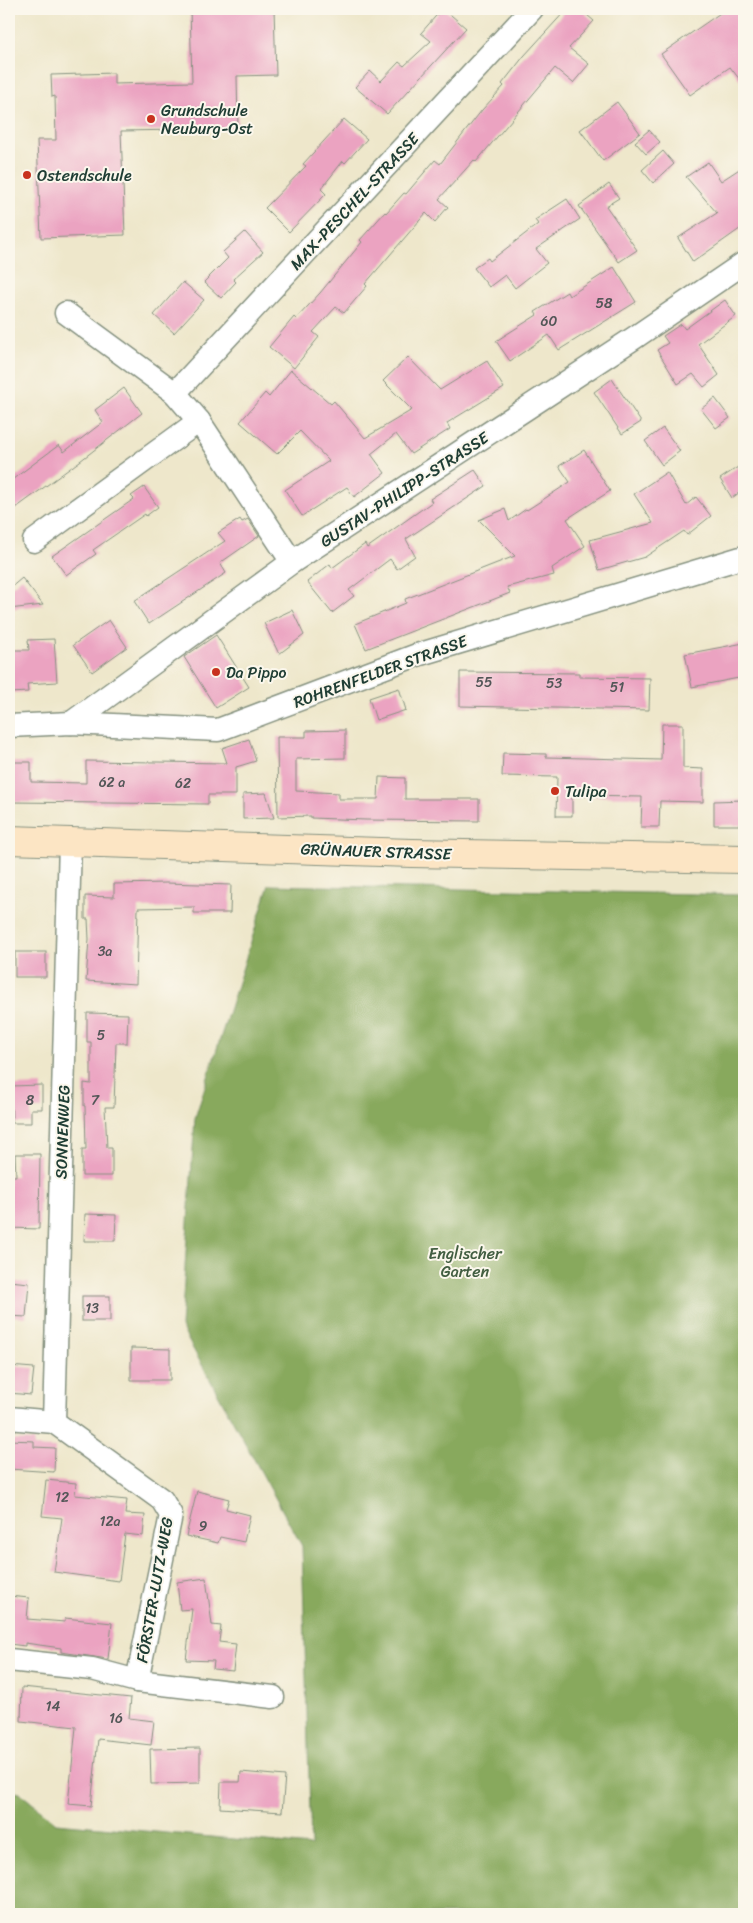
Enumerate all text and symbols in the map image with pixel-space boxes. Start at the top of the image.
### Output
place label: Grundschule Neuburg-Ost [161,96,253,143]
marker: Grundschule Neuburg-Ost [145,113,157,125]
street label: MAX-PESCHEL-STRASSE [282,125,427,277]
place label: Ostendschule [37,161,132,190]
marker: Ostendschule [21,169,33,181]
house number: 58 [596,291,613,316]
house number: 60 [541,309,558,334]
street label: GUSTAV-PHILIPP-STRASSE [314,423,496,555]
street label: ROHRENFELDER STRASSE [289,626,472,716]
place label: Da Pippo [226,658,286,687]
marker: Da Pippo [210,666,222,678]
house number: 55 [475,670,493,695]
house number: 53 [546,671,562,696]
house number: 51 [610,675,624,700]
house number: 62 a [99,770,125,795]
house number: 62 [175,771,191,796]
place label: Tulipa [565,777,607,806]
marker: Tulipa [549,785,561,797]
street label: GRÜNAUER STRASSE [300,834,453,869]
house number: 3a [98,939,112,964]
house number: 5 [97,1023,106,1048]
street label: SONNENWEG [46,1084,79,1180]
house number: 8 [26,1088,35,1113]
house number: 7 [91,1088,100,1113]
park label: Englischer Garten [428,1239,503,1286]
house number: 13 [85,1296,99,1321]
house number: 12 [55,1485,69,1510]
house number: 12a [99,1509,121,1534]
house number: 9 [199,1514,208,1539]
street label: FÖRSTER-LUTZ-WEG [127,1515,182,1665]
house number: 14 [46,1694,61,1719]
house number: 16 [109,1706,123,1731]

